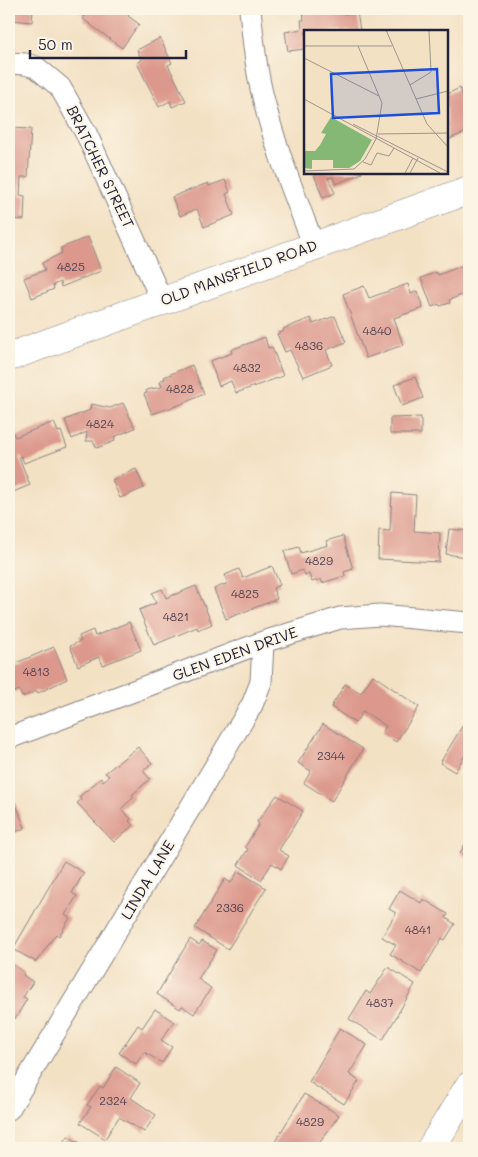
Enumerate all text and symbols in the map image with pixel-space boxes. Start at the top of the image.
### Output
scale bar [30,28,186,60]
inset map [304,30,448,174]
text: 50 m [38,34,73,54]
street label: BRATCHER STREET [63,102,139,231]
street label: OLD MANSFIELD ROAD [158,234,320,310]
house number: 4825 [57,258,85,274]
house number: 4840 [363,322,392,338]
house number: 4836 [295,337,323,353]
house number: 4832 [233,359,261,375]
house number: 4828 [166,380,194,396]
house number: 4824 [86,415,114,431]
house number: 4829 [305,552,333,568]
house number: 4825 [231,585,259,601]
house number: 4821 [163,608,189,624]
street label: GLEN EDEN DRIVE [169,621,300,685]
house number: 4813 [23,663,49,679]
house number: 2344 [317,747,345,763]
street label: LINDA LANE [116,836,179,923]
house number: 2336 [216,899,244,915]
house number: 4841 [405,921,431,937]
house number: 4837 [366,994,394,1010]
house number: 2324 [99,1092,127,1108]
house number: 4829 [296,1113,324,1129]

